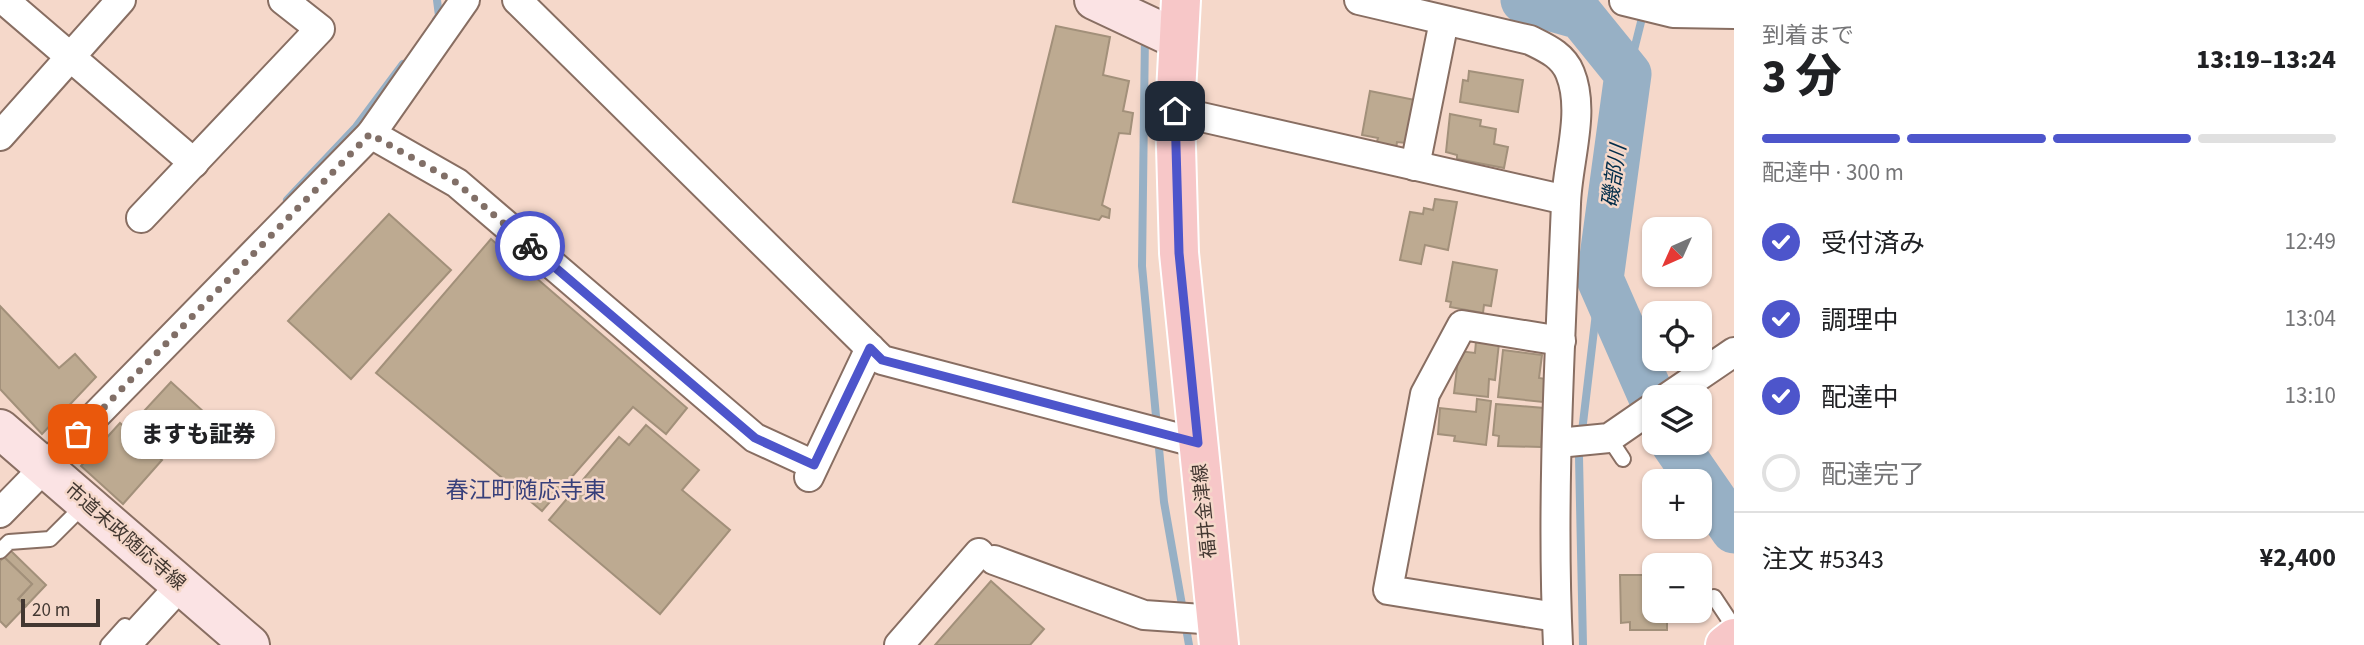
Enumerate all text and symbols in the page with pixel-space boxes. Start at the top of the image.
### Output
text: 到着まで [1762,19,1854,52]
text: 13:19–13:24 [2196,41,2336,78]
text: 3 分 [1762,45,1842,110]
pin [1145,81,1205,141]
icon: home [1156,92,1194,130]
water label: 磯部川 [1595,141,1634,209]
text: 配達中 · 300 m [1762,156,1904,189]
courier [495,211,565,281]
north arrow [1642,217,1712,287]
map controls [1642,217,1712,623]
icon: check [1762,223,1800,261]
text: 受付済み [1821,225,1925,262]
text: 12:49 [2285,225,2336,258]
icon: bike [511,227,549,265]
icon: check [1762,300,1800,338]
button: locate [1642,301,1712,371]
text: 調理中 [1821,302,1899,339]
text: 13:04 [2285,302,2336,335]
icon: check [1762,377,1800,415]
text: 配達中 [1821,379,1899,416]
text: 13:10 [2285,379,2336,412]
button: layers [1642,385,1712,455]
pin [48,404,108,464]
callout: ますも証券 [120,410,274,458]
icon: bag [59,415,97,453]
text: ますも証券 [141,418,256,451]
text: 配達完了 [1821,456,1925,493]
street label: 福井金津線 [1187,462,1223,560]
button: + [1642,469,1712,539]
district label: 春江町随応寺東 [446,474,607,507]
street label: 市道末政随応寺線 [59,477,191,597]
text: ¥2,400 [2260,539,2336,576]
text: 注文 #5343 [1762,541,1884,578]
button: − [1642,553,1712,623]
scale bar [21,596,100,628]
text: 20 m [32,597,70,624]

